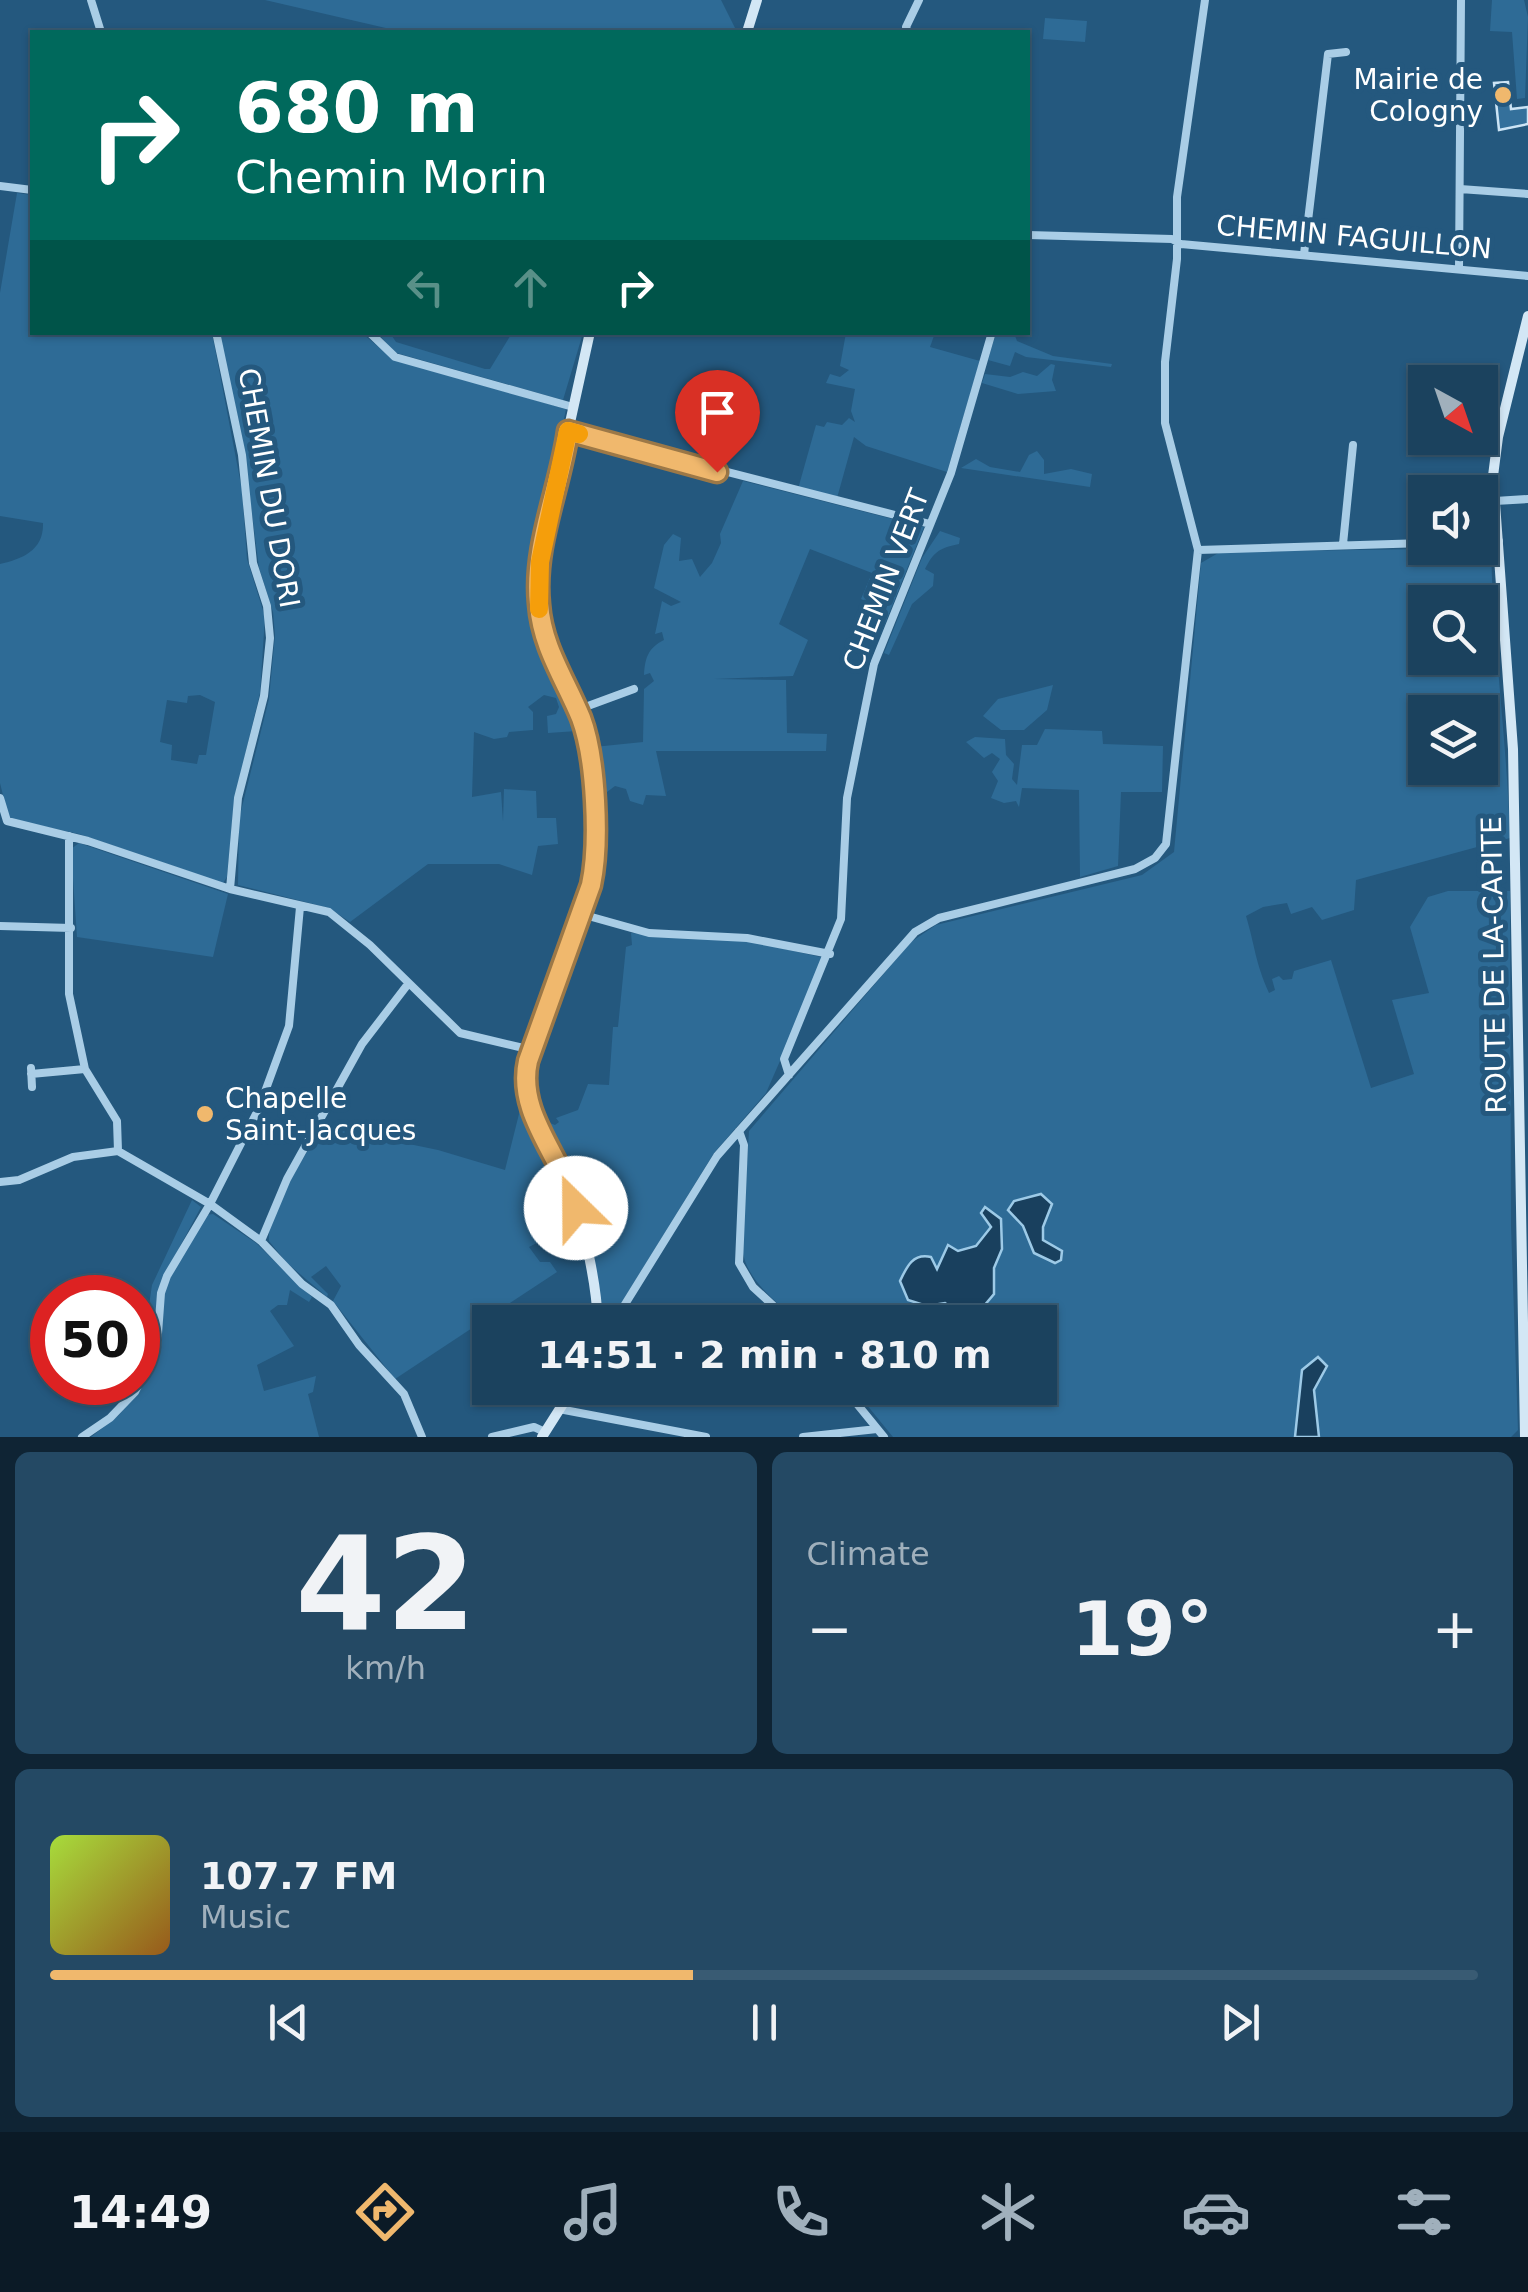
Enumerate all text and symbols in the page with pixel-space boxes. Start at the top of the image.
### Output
place label: Mairie de Cologny [1353,63,1483,128]
text: 680 m [235,67,478,149]
icon: right [70,70,200,200]
marker: Mairie de Cologny [1492,84,1514,106]
text: Chemin Morin [235,151,548,204]
street label: CHEMIN FAGUILLON [1215,209,1493,265]
icon: left [398,260,453,315]
icon: ahead [503,260,558,315]
icon: right [608,260,663,315]
north arrow [1408,365,1498,455]
map controls [1408,365,1498,785]
street label: CHEMIN DU DORI [232,366,306,610]
pin [675,370,760,473]
icon: arrive [690,385,745,440]
button: sound [1408,475,1498,565]
street label: CHEMIN VERT [836,484,936,676]
button: search [1408,585,1498,675]
button: layers [1408,695,1498,785]
street label: ROUTE DE LA-CAPITE [1475,816,1513,1114]
place label: Chapelle Saint-Jacques [225,1082,416,1147]
marker: Chapelle Saint-Jacques [194,1103,216,1125]
position arrow [524,1156,628,1260]
speed limit sign: 50 [30,1275,160,1405]
text: 14:51 · 2 min · 810 m [537,1333,992,1377]
text: 42 [295,1508,476,1660]
text: Climate [807,1535,930,1573]
text: 19° [1071,1585,1213,1673]
text: − [807,1597,853,1661]
text: + [1432,1597,1478,1661]
text: km/h [345,1649,426,1687]
text: 107.7 FM [200,1854,397,1898]
text: Music [200,1898,291,1936]
icon: previous [261,1995,316,2050]
icon: pause [737,1995,792,2050]
icon: next [1213,1995,1268,2050]
icon: directions [350,2177,420,2247]
icon: music [558,2177,628,2247]
icon: phone [766,2177,836,2247]
icon: climate [973,2177,1043,2247]
icon: car [1181,2177,1251,2247]
icon: filters [1389,2177,1459,2247]
text: 14:49 [69,2186,212,2239]

